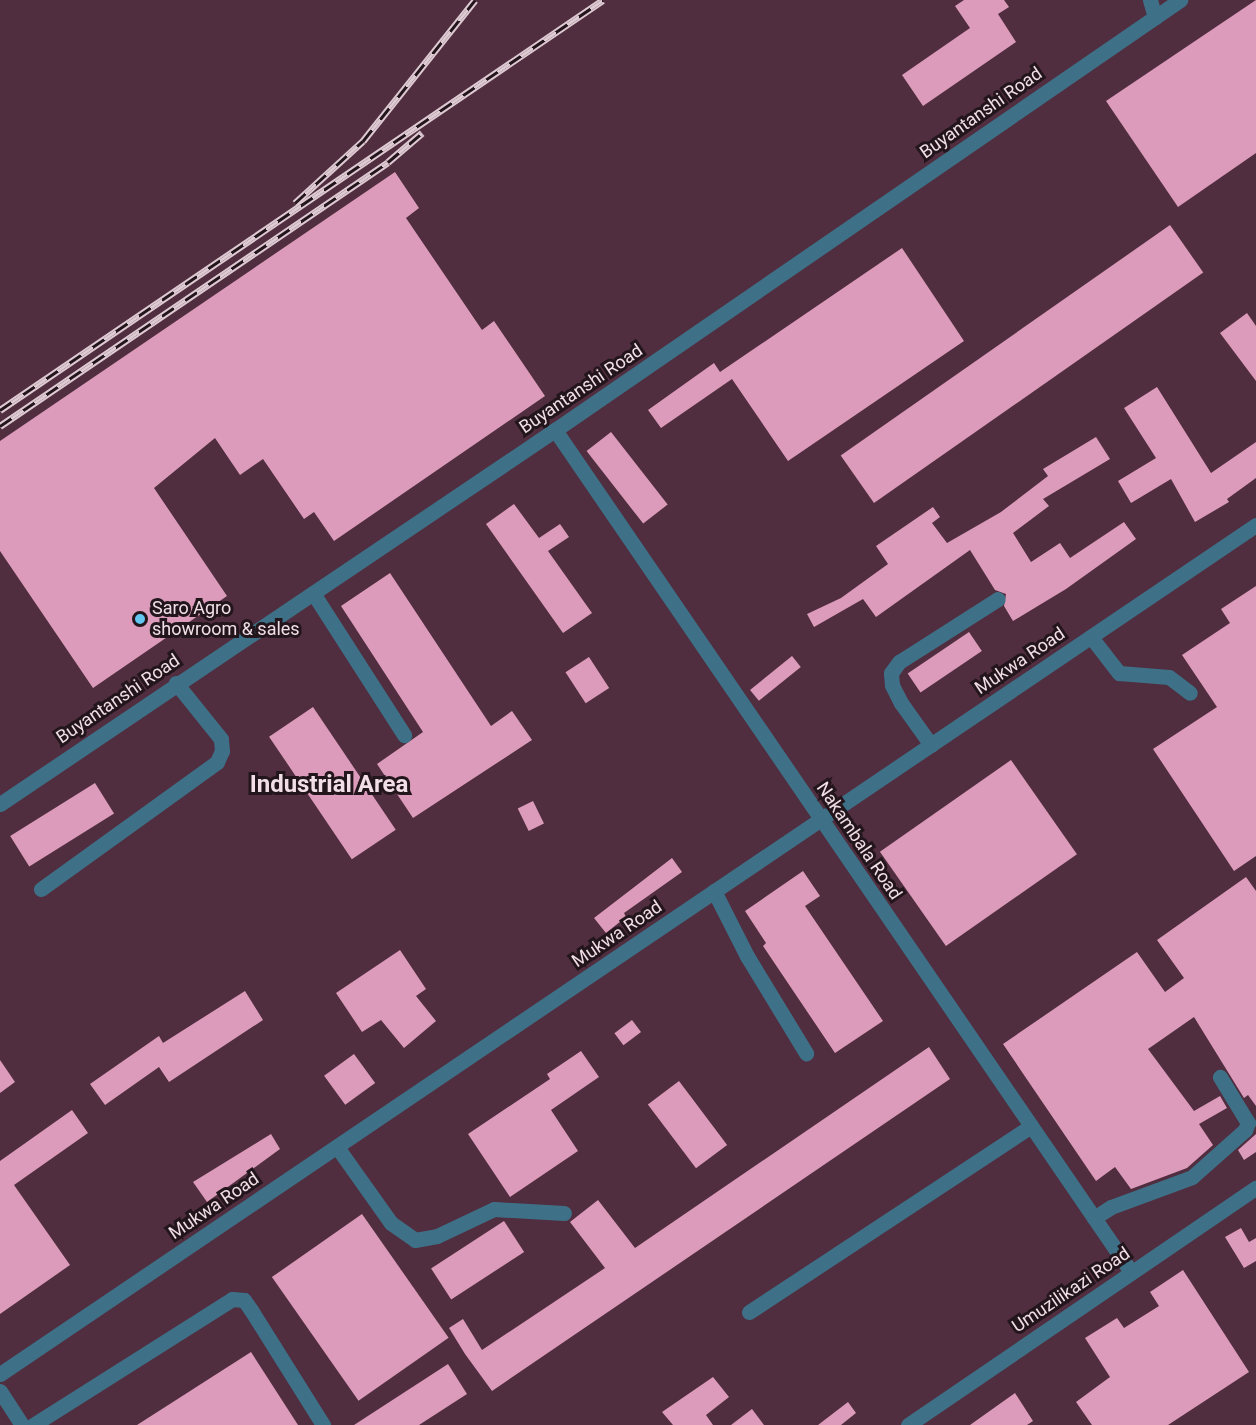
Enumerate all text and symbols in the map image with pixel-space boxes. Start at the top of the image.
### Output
street label: Buyantanshi Road [916,63,1046,163]
street label: Buyantanshi Road [515,340,647,438]
place label: Saro Agro showroom & sales [152,598,300,640]
marker: Saro Agro showroom & sales [133,612,147,626]
street label: Mukwa Road [971,623,1069,699]
street label: Buyantanshi Road [52,650,184,748]
district label: Industrial Area [250,771,408,799]
street label: Nakambala Road [812,778,906,904]
street label: Mukwa Road [568,896,666,972]
street label: Mukwa Road [165,1168,263,1244]
street label: Umuzilikazi Road [1008,1243,1134,1337]

